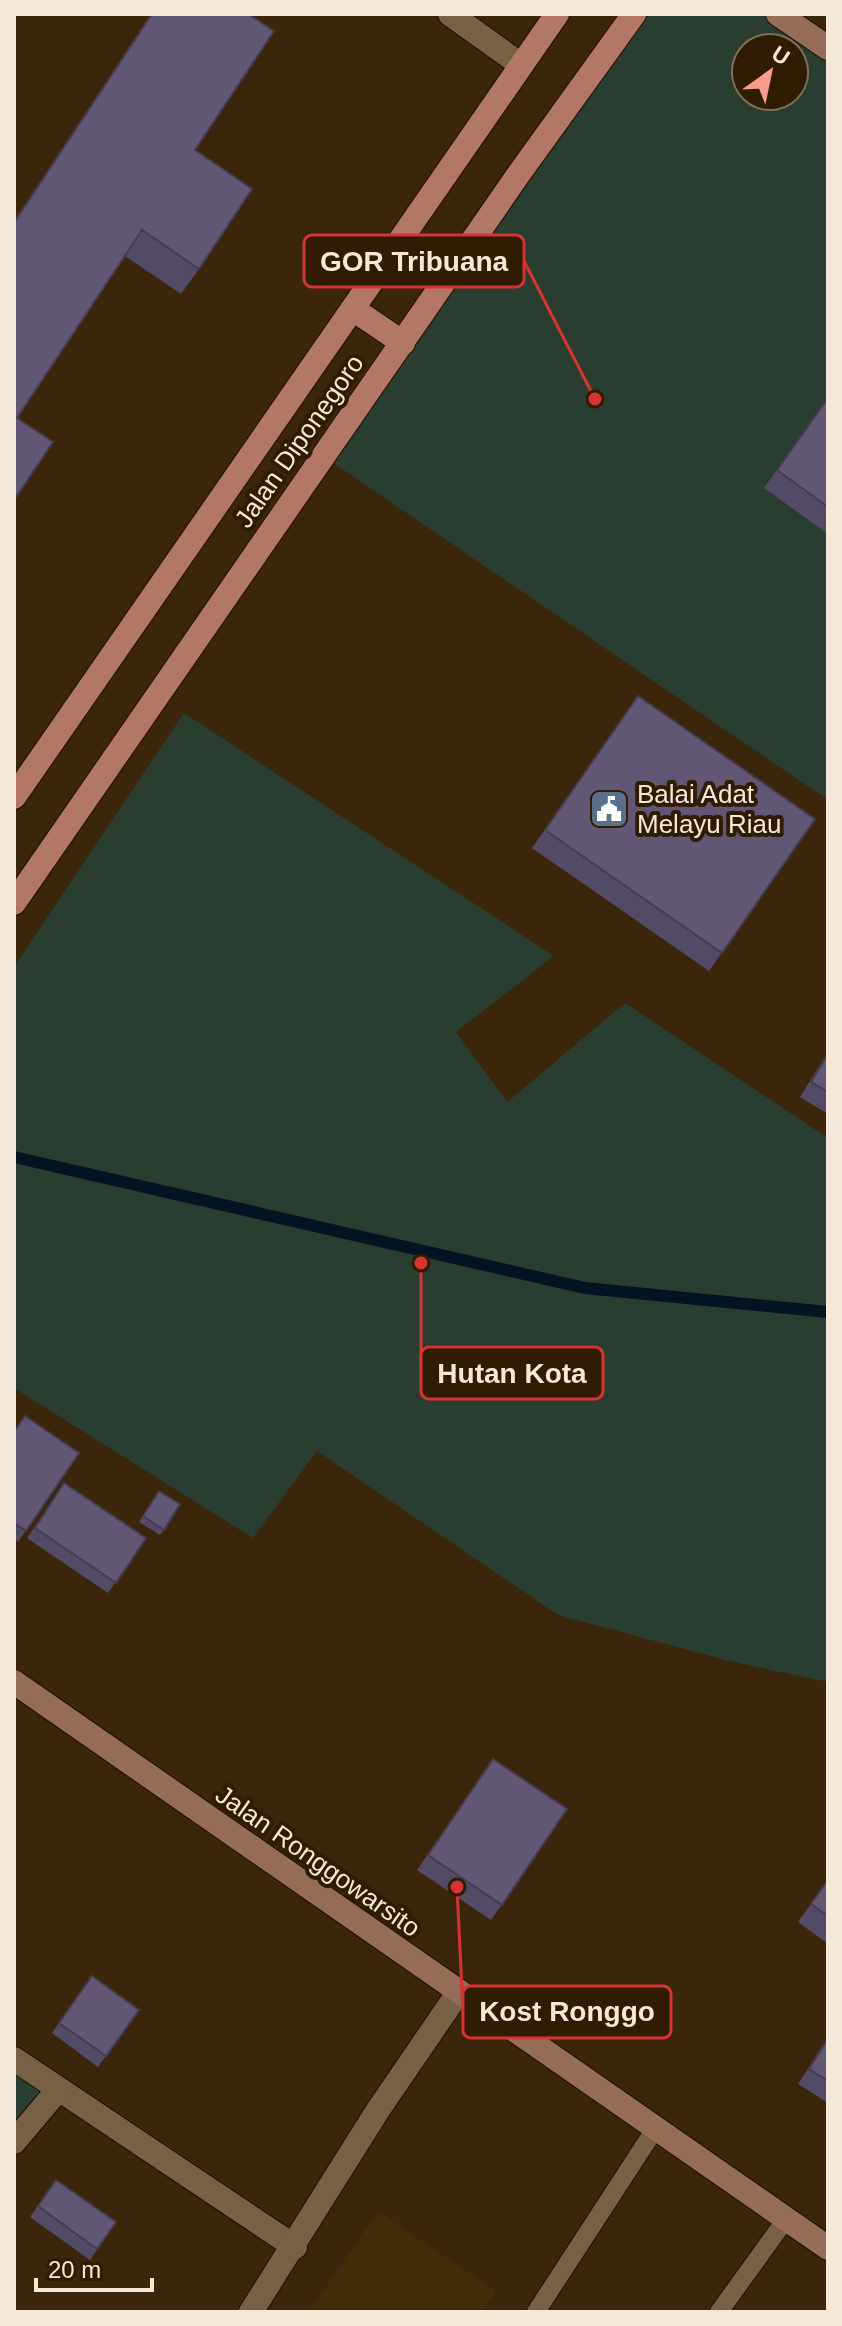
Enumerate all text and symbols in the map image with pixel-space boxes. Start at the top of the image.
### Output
north arrow [730,32,810,112]
text: U [767,41,794,70]
callout: GOR Tribuana [304,235,524,287]
text: GOR Tribuana [320,246,509,277]
street label: Jalan Diponegoro [228,349,370,533]
place label: Balai Adat Melayu Riau [637,779,782,839]
public building icon: Balai Adat Melayu Riau [588,788,630,830]
callout: Hutan Kota [421,1347,603,1399]
text: Hutan Kota [437,1358,587,1389]
street label: Jalan Ronggowarsito [210,1779,426,1943]
callout: Kost Ronggo [463,1986,671,2038]
text: Kost Ronggo [479,1996,655,2027]
scale bar [36,2242,152,2292]
text: 20 m [48,2256,101,2283]

